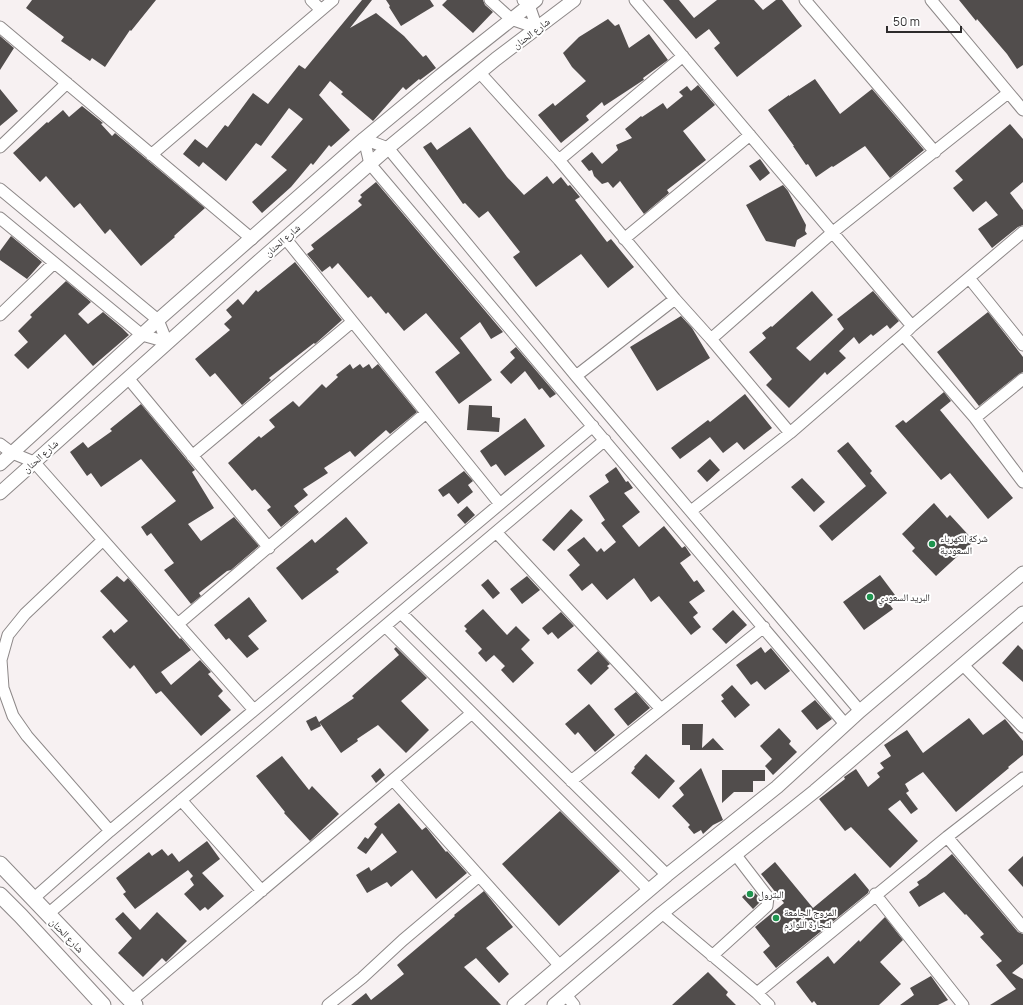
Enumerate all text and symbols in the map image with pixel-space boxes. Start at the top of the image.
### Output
scale bar [887,8,961,34]
text: 50 m [893,13,920,30]
street label: شارع الحنان [509,14,553,52]
street label: شارع الحنان [261,220,303,260]
street label: شارع الحنان [19,436,61,476]
place label: شركة الكهرباء السعودية [940,531,988,557]
marker: شركة الكهرباء السعودية [927,539,937,549]
place label: البريد السعودي [878,590,930,606]
marker: البريد السعودي [865,592,875,602]
place label: البترول [758,887,784,901]
marker: البترول [745,889,755,899]
place label: المروج الجامعة لتجارة اللوازم [784,905,837,932]
marker: المروج الجامعة لتجارة اللوازم [771,913,781,923]
street label: شارع الحنان [47,914,87,956]

